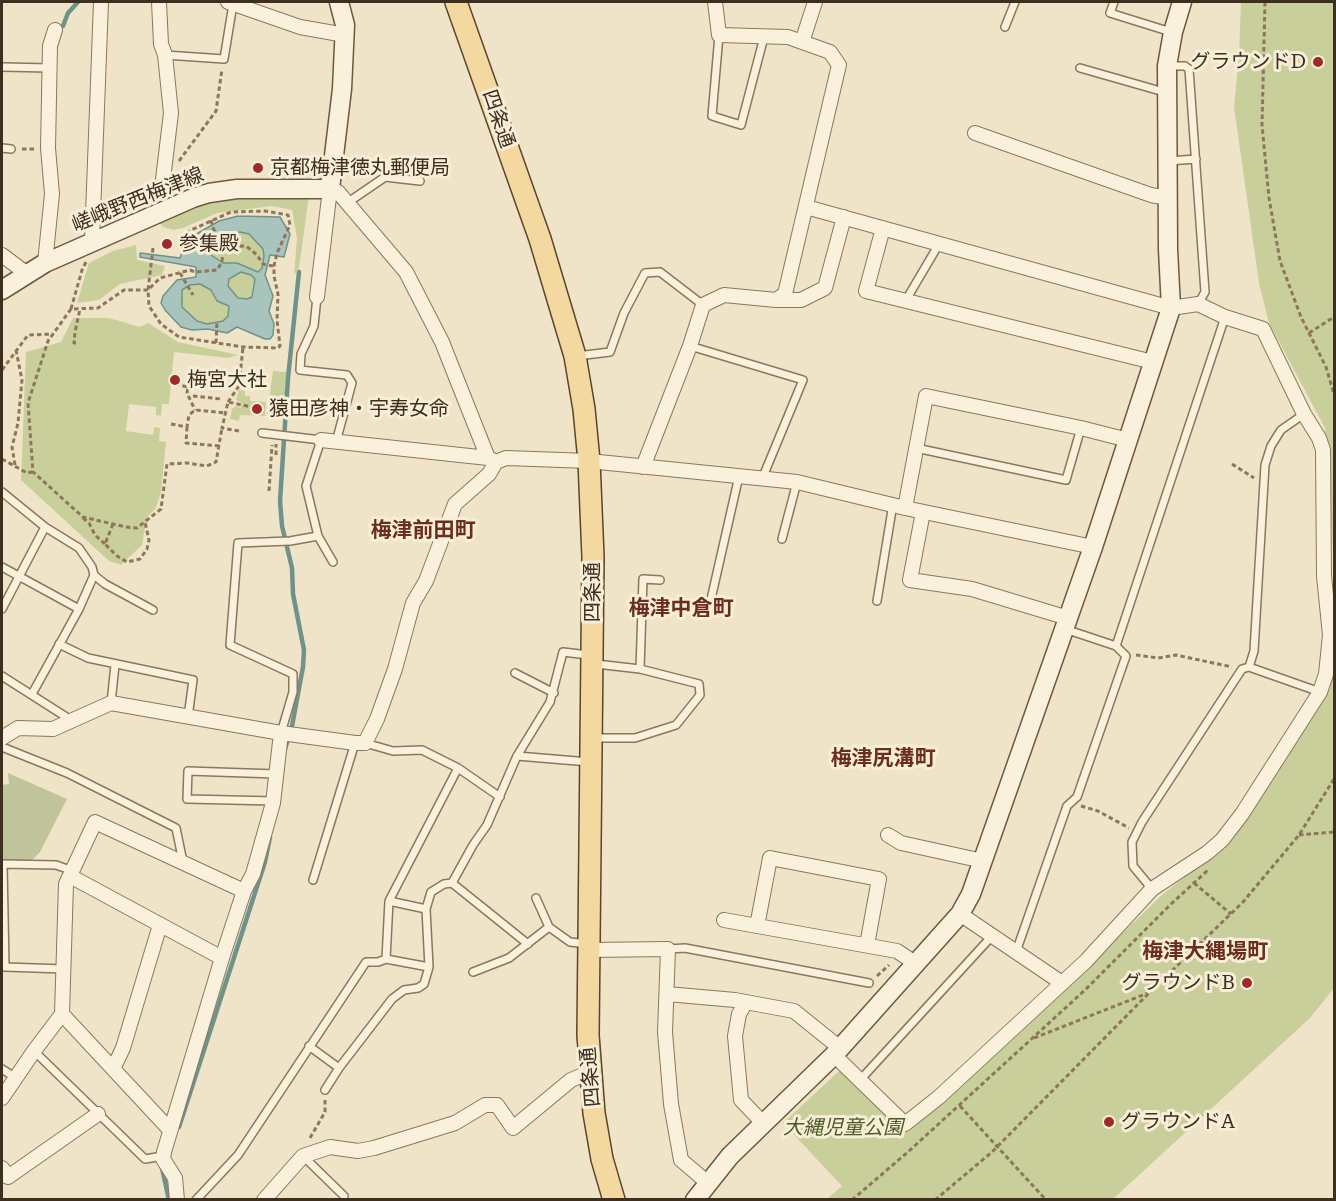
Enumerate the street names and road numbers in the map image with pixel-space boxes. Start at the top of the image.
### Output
street label: 四条通 [477,87,519,151]
street label: 嵯峨野西梅津線 [69,163,207,237]
street label: 四条通 [581,562,605,622]
street label: 四条通 [576,1046,606,1108]

